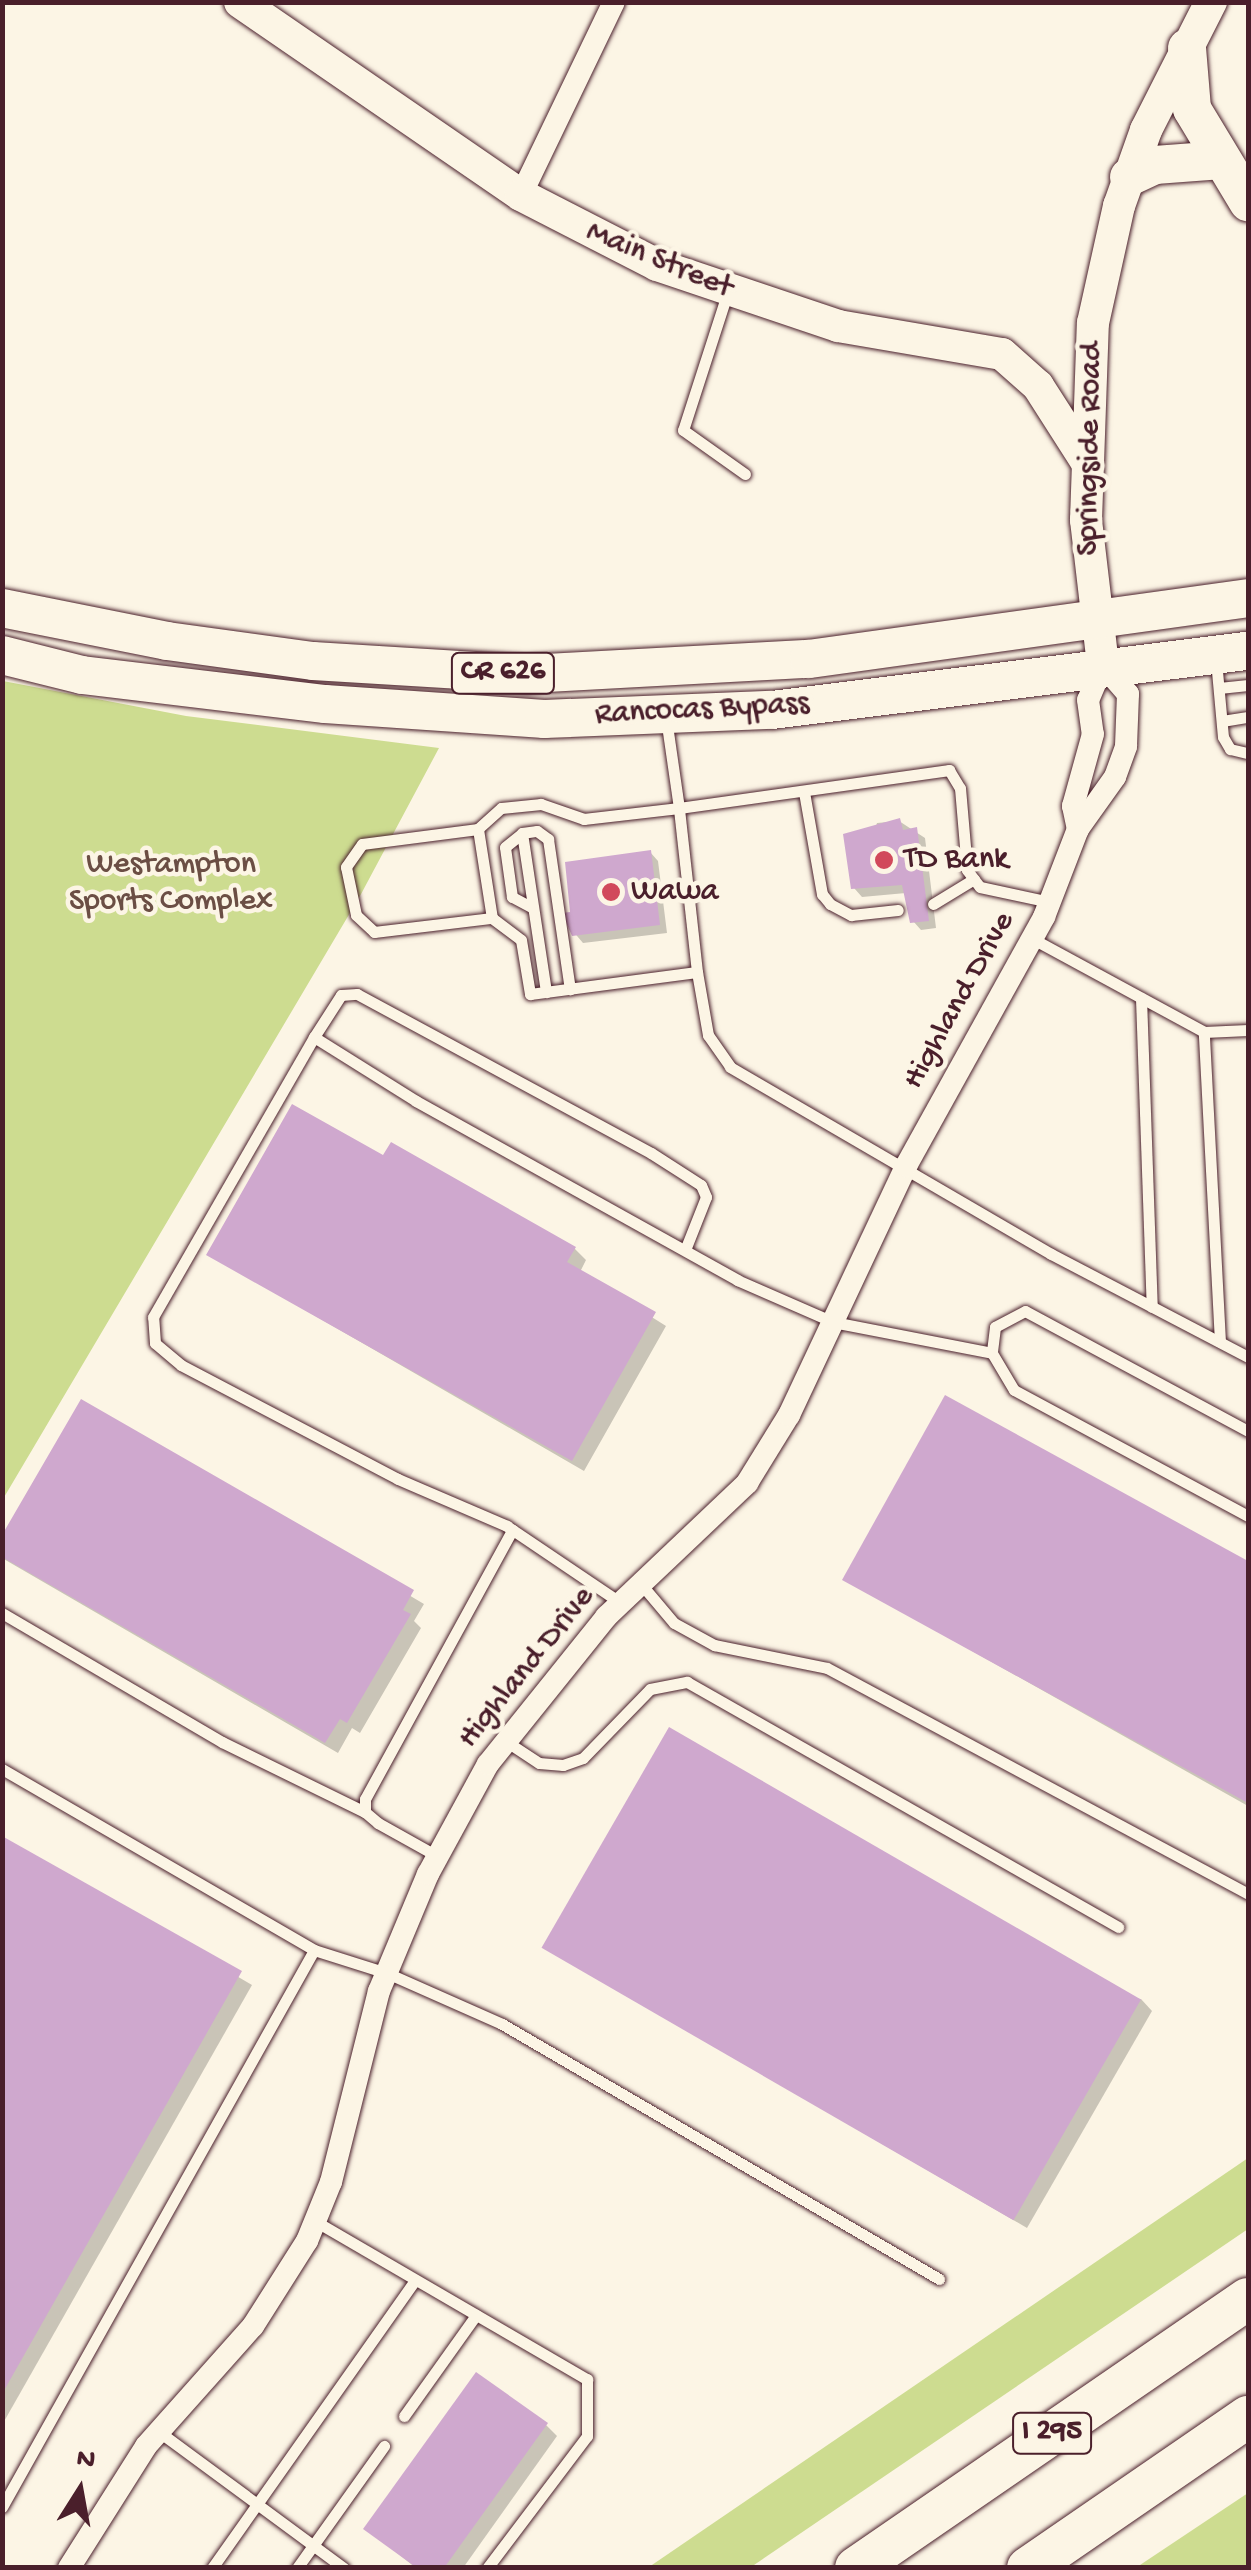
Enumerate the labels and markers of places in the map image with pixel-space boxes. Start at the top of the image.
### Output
place label: TD Bank [904,841,1008,879]
marker: TD Bank [873,849,895,871]
place label: Wawa [631,873,719,911]
marker: Wawa [600,881,622,903]

